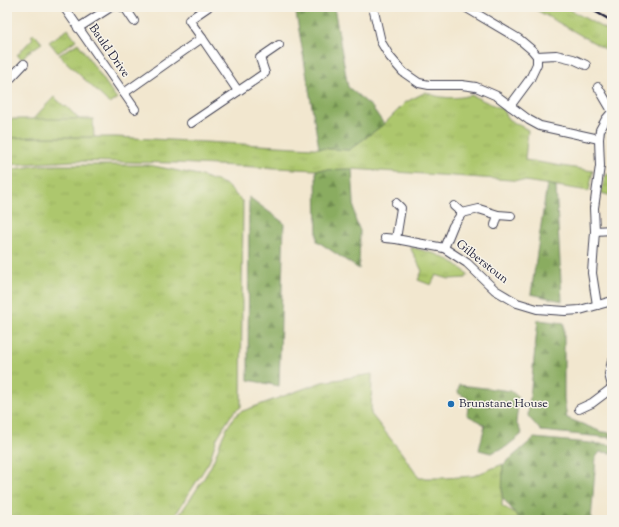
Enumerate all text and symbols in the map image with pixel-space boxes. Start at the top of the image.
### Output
street label: Bauld Drive [84,21,134,82]
street label: Gilberstoun [452,236,512,288]
place label: Brunstane House [459,395,548,413]
marker: Brunstane House [446,399,456,409]

